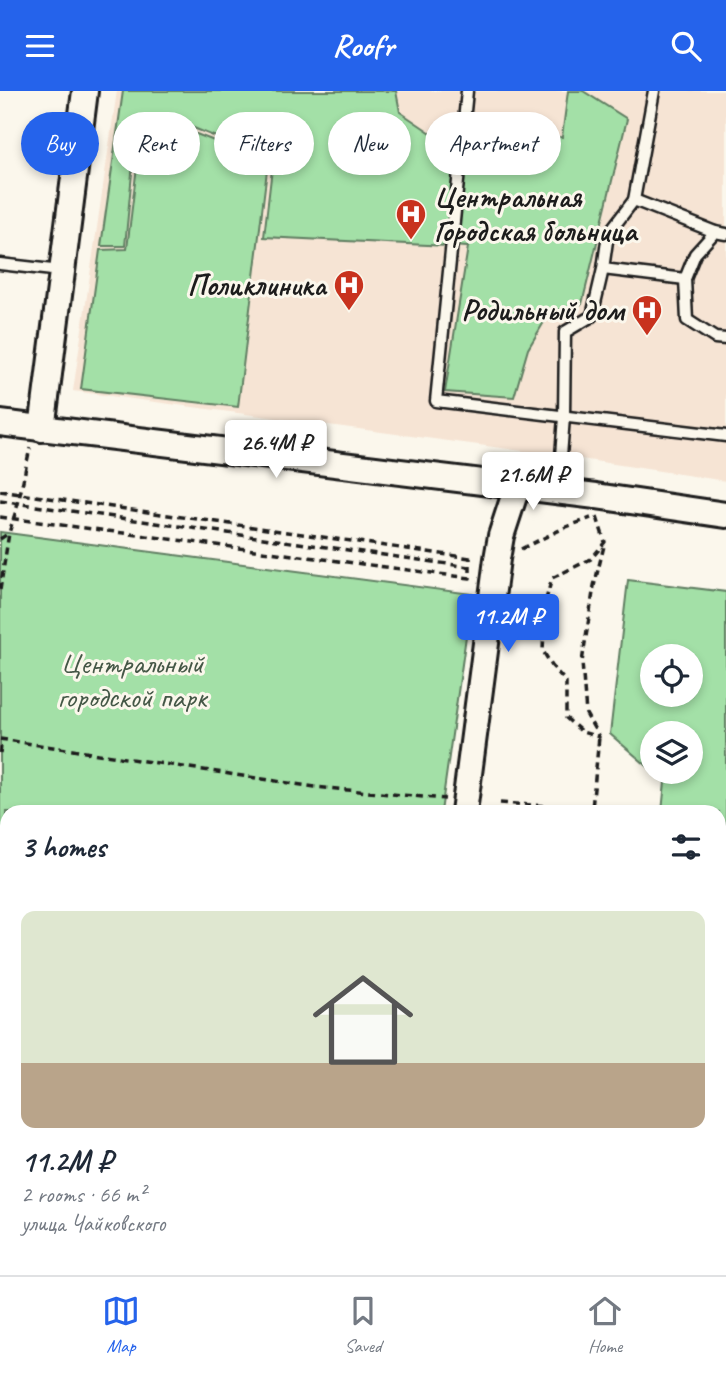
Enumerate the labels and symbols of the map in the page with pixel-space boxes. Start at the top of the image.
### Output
place label: Центральная Городская больница [434,178,639,250]
hospital icon: Центральная Городская больница [394,197,428,241]
place label: Поликлиника [188,266,328,304]
hospital icon: Поликлиника [332,268,366,312]
place label: Родильный дом [461,291,626,329]
hospital icon: Родильный дом [630,293,664,337]
pin: 26.4M ₽ [211,421,341,480]
pin: 21.6M ₽ [468,453,598,512]
pin: 11.2M ₽ [443,595,573,654]
park label: Центральный городской парк [57,644,209,716]

